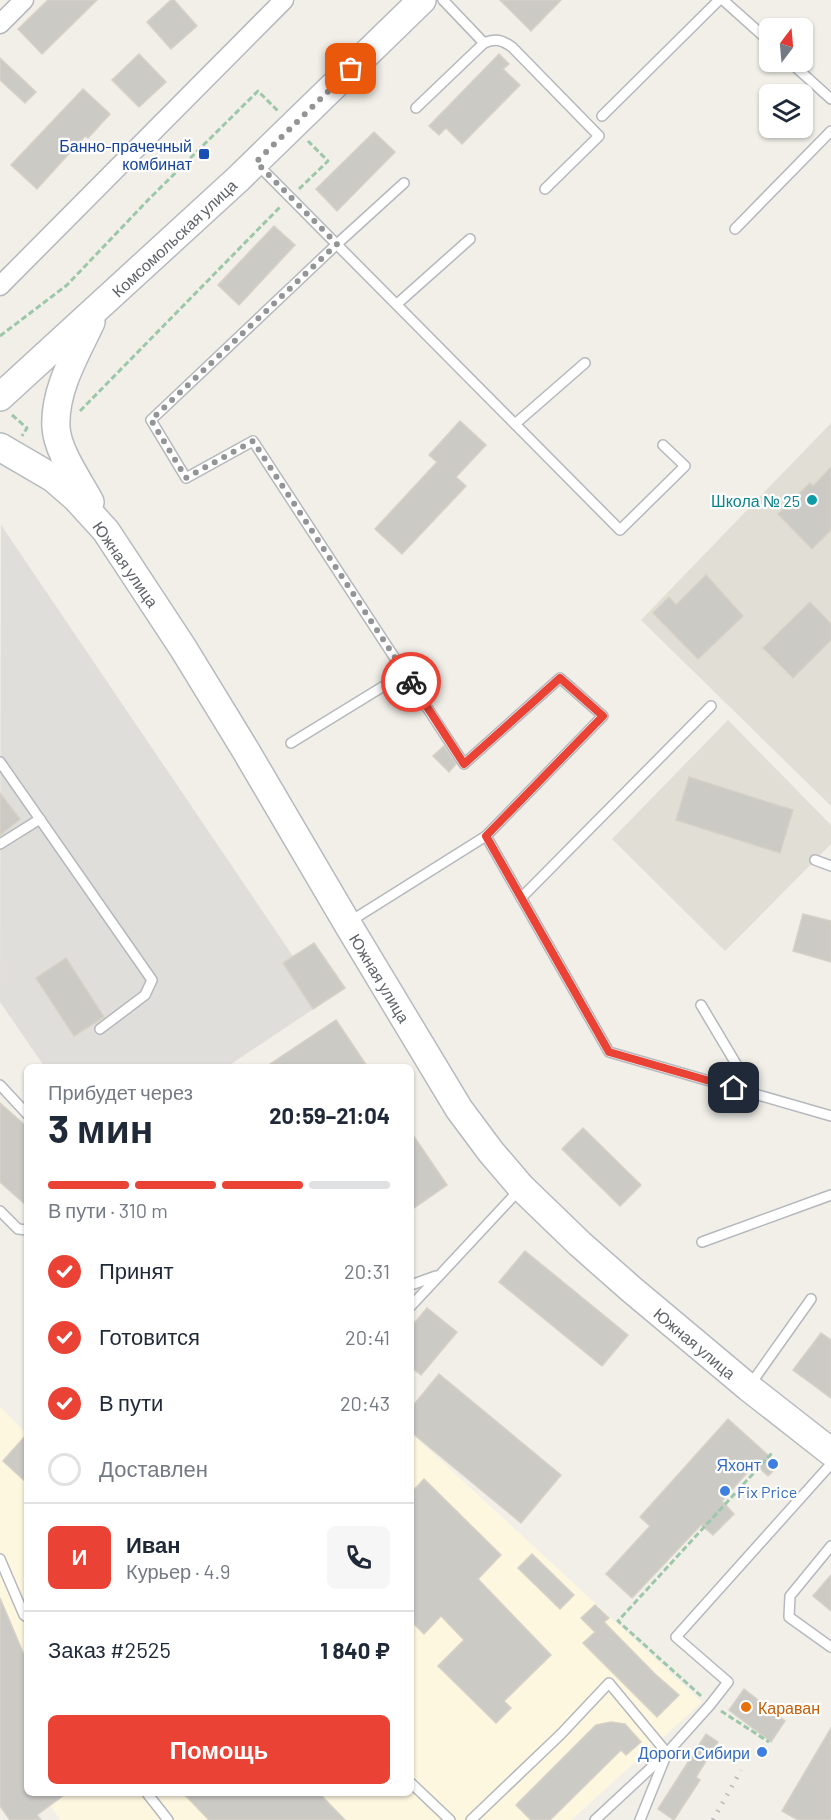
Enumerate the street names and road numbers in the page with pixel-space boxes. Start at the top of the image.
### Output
street label: Комсомольская улица [108,175,240,301]
street label: Южная улица [89,517,163,611]
street label: Южная улица [346,930,414,1026]
street label: Южная улица [650,1303,740,1383]

